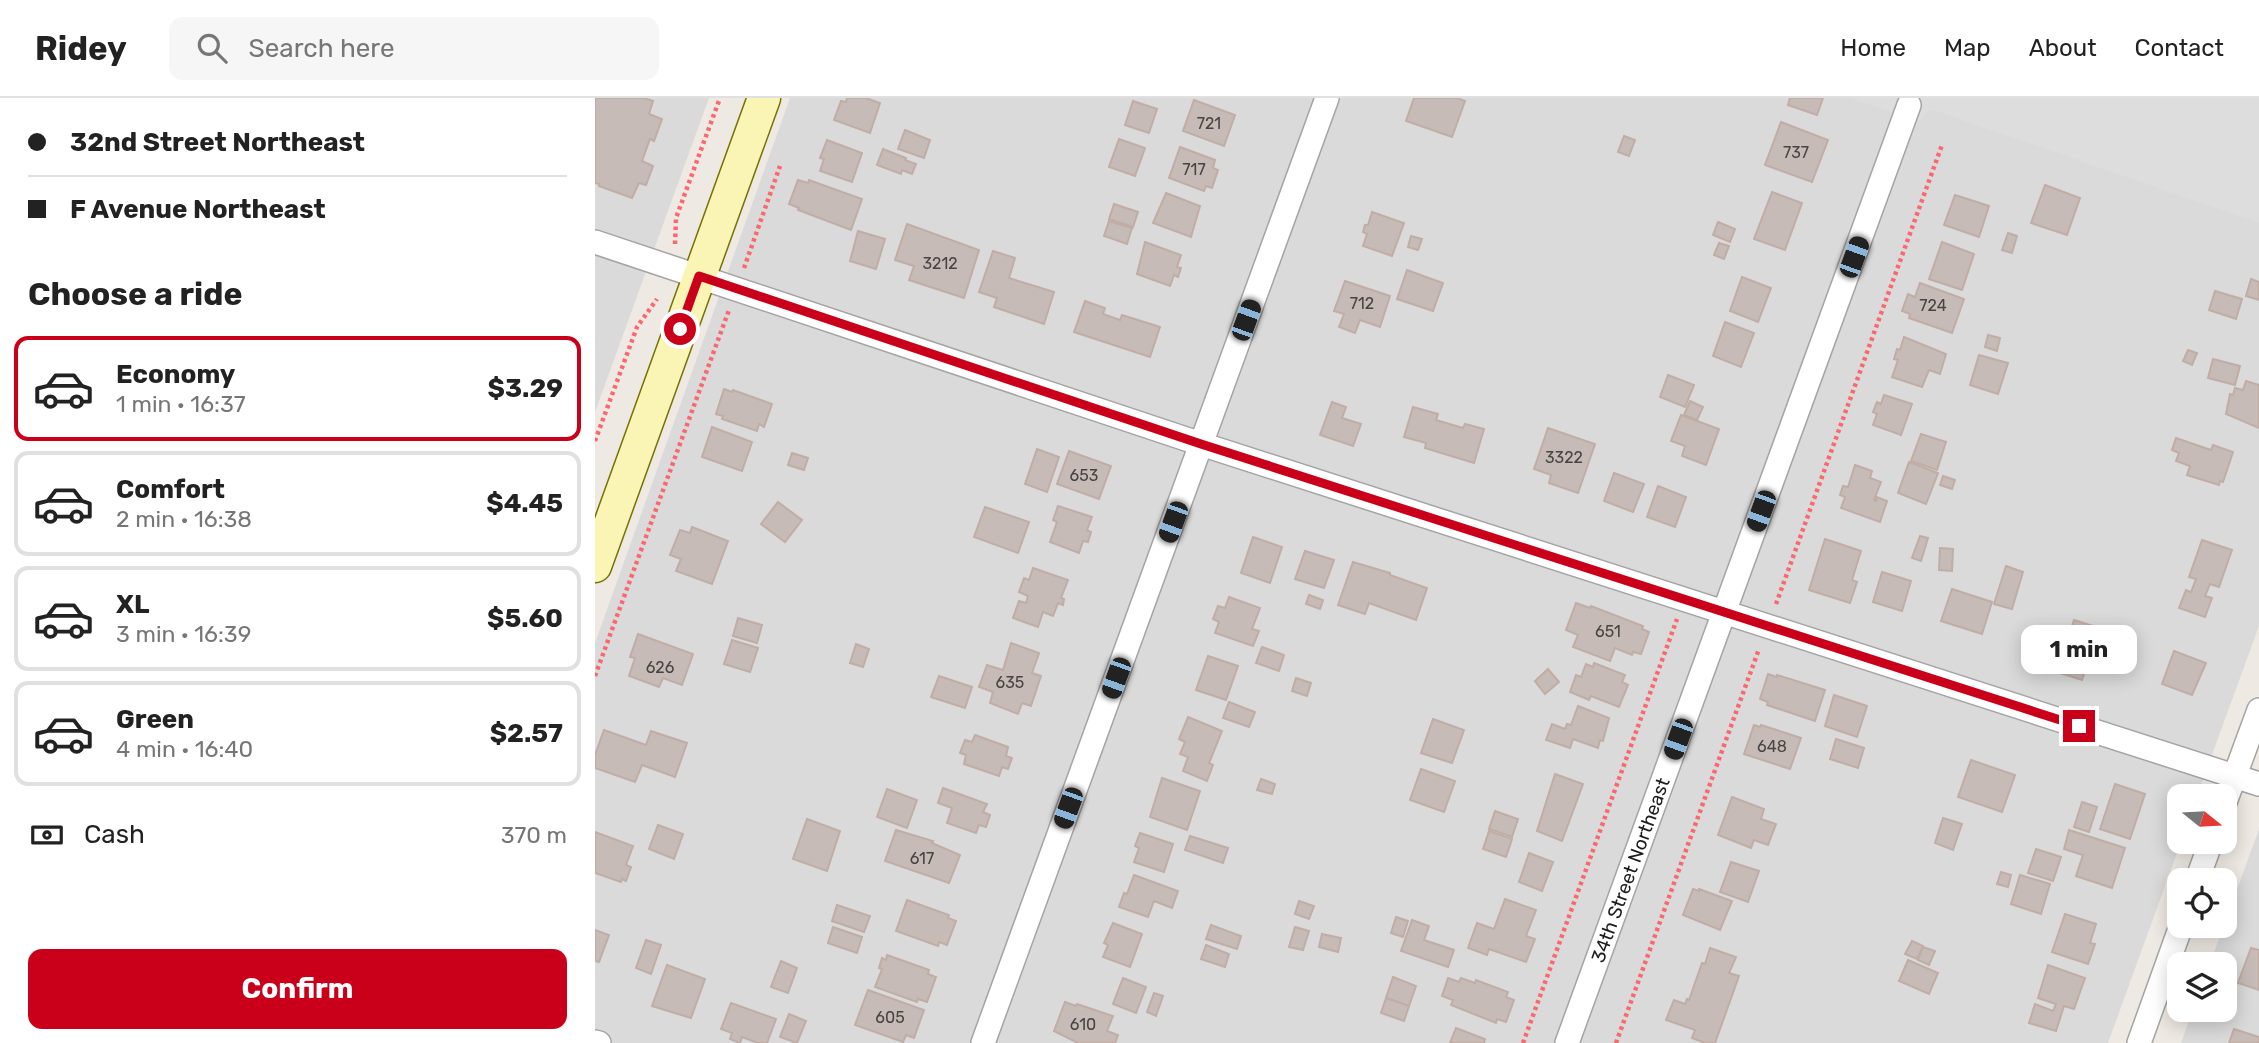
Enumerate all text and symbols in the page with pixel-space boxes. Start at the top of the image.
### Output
search box [169,17,659,80]
text: Ridey [35,29,127,68]
icon: search [193,29,231,67]
text: Search here [249,33,394,64]
text: Home [1840,34,1906,62]
text: Map [1944,34,1991,62]
text: About [2029,34,2097,62]
text: Contact [2135,34,2224,62]
house number: 721 [1197,114,1221,133]
text: 32nd Street Northeast [70,127,365,158]
house number: 737 [1783,143,1809,162]
house number: 717 [1182,160,1206,179]
text: F Avenue Northeast [70,194,326,225]
car [1837,234,1872,280]
house number: 3212 [922,254,958,273]
text: Choose a ride [28,275,242,313]
house number: 712 [1350,294,1374,313]
house number: 724 [1919,296,1947,315]
car [1229,297,1264,343]
route start [664,313,696,345]
icon: car [32,357,95,420]
text: Economy [116,359,235,390]
text: $3.29 [488,373,563,404]
text: 1 min · 16:37 [116,390,246,418]
house number: 3322 [1545,448,1583,467]
house number: 653 [1070,466,1098,485]
icon: car [32,472,95,535]
text: Comfort [116,474,225,505]
text: $4.45 [486,488,563,519]
car [1744,488,1779,534]
car [1156,499,1191,545]
text: 2 min · 16:38 [116,505,252,533]
icon: car [32,587,95,650]
text: XL [116,589,149,620]
text: $5.60 [487,603,563,634]
text: 3 min · 16:39 [116,620,251,648]
house number: 651 [1595,622,1621,641]
callout: 1 min [2021,624,2137,674]
text: 1 min [2050,635,2108,663]
car [1099,655,1134,701]
house number: 626 [646,658,675,677]
house number: 635 [996,673,1024,692]
icon: car [32,702,95,765]
text: Green [116,704,194,735]
route end [2063,710,2095,742]
car [1661,716,1696,762]
text: $2.57 [490,718,563,749]
text: 4 min · 16:40 [116,735,253,763]
house number: 648 [1757,737,1787,756]
street label: 34th Street Northeast [1586,774,1675,966]
north arrow [2167,784,2237,854]
map controls [2167,784,2237,1022]
car [1051,785,1086,831]
icon: cash [28,816,66,854]
text: Cash [84,819,145,850]
text: 370 m [501,821,567,849]
house number: 617 [910,849,934,868]
button: locate [2167,868,2237,938]
button: Confirm [28,949,567,1029]
button: layers [2167,952,2237,1022]
house number: 605 [875,1008,905,1027]
house number: 610 [1070,1015,1096,1034]

